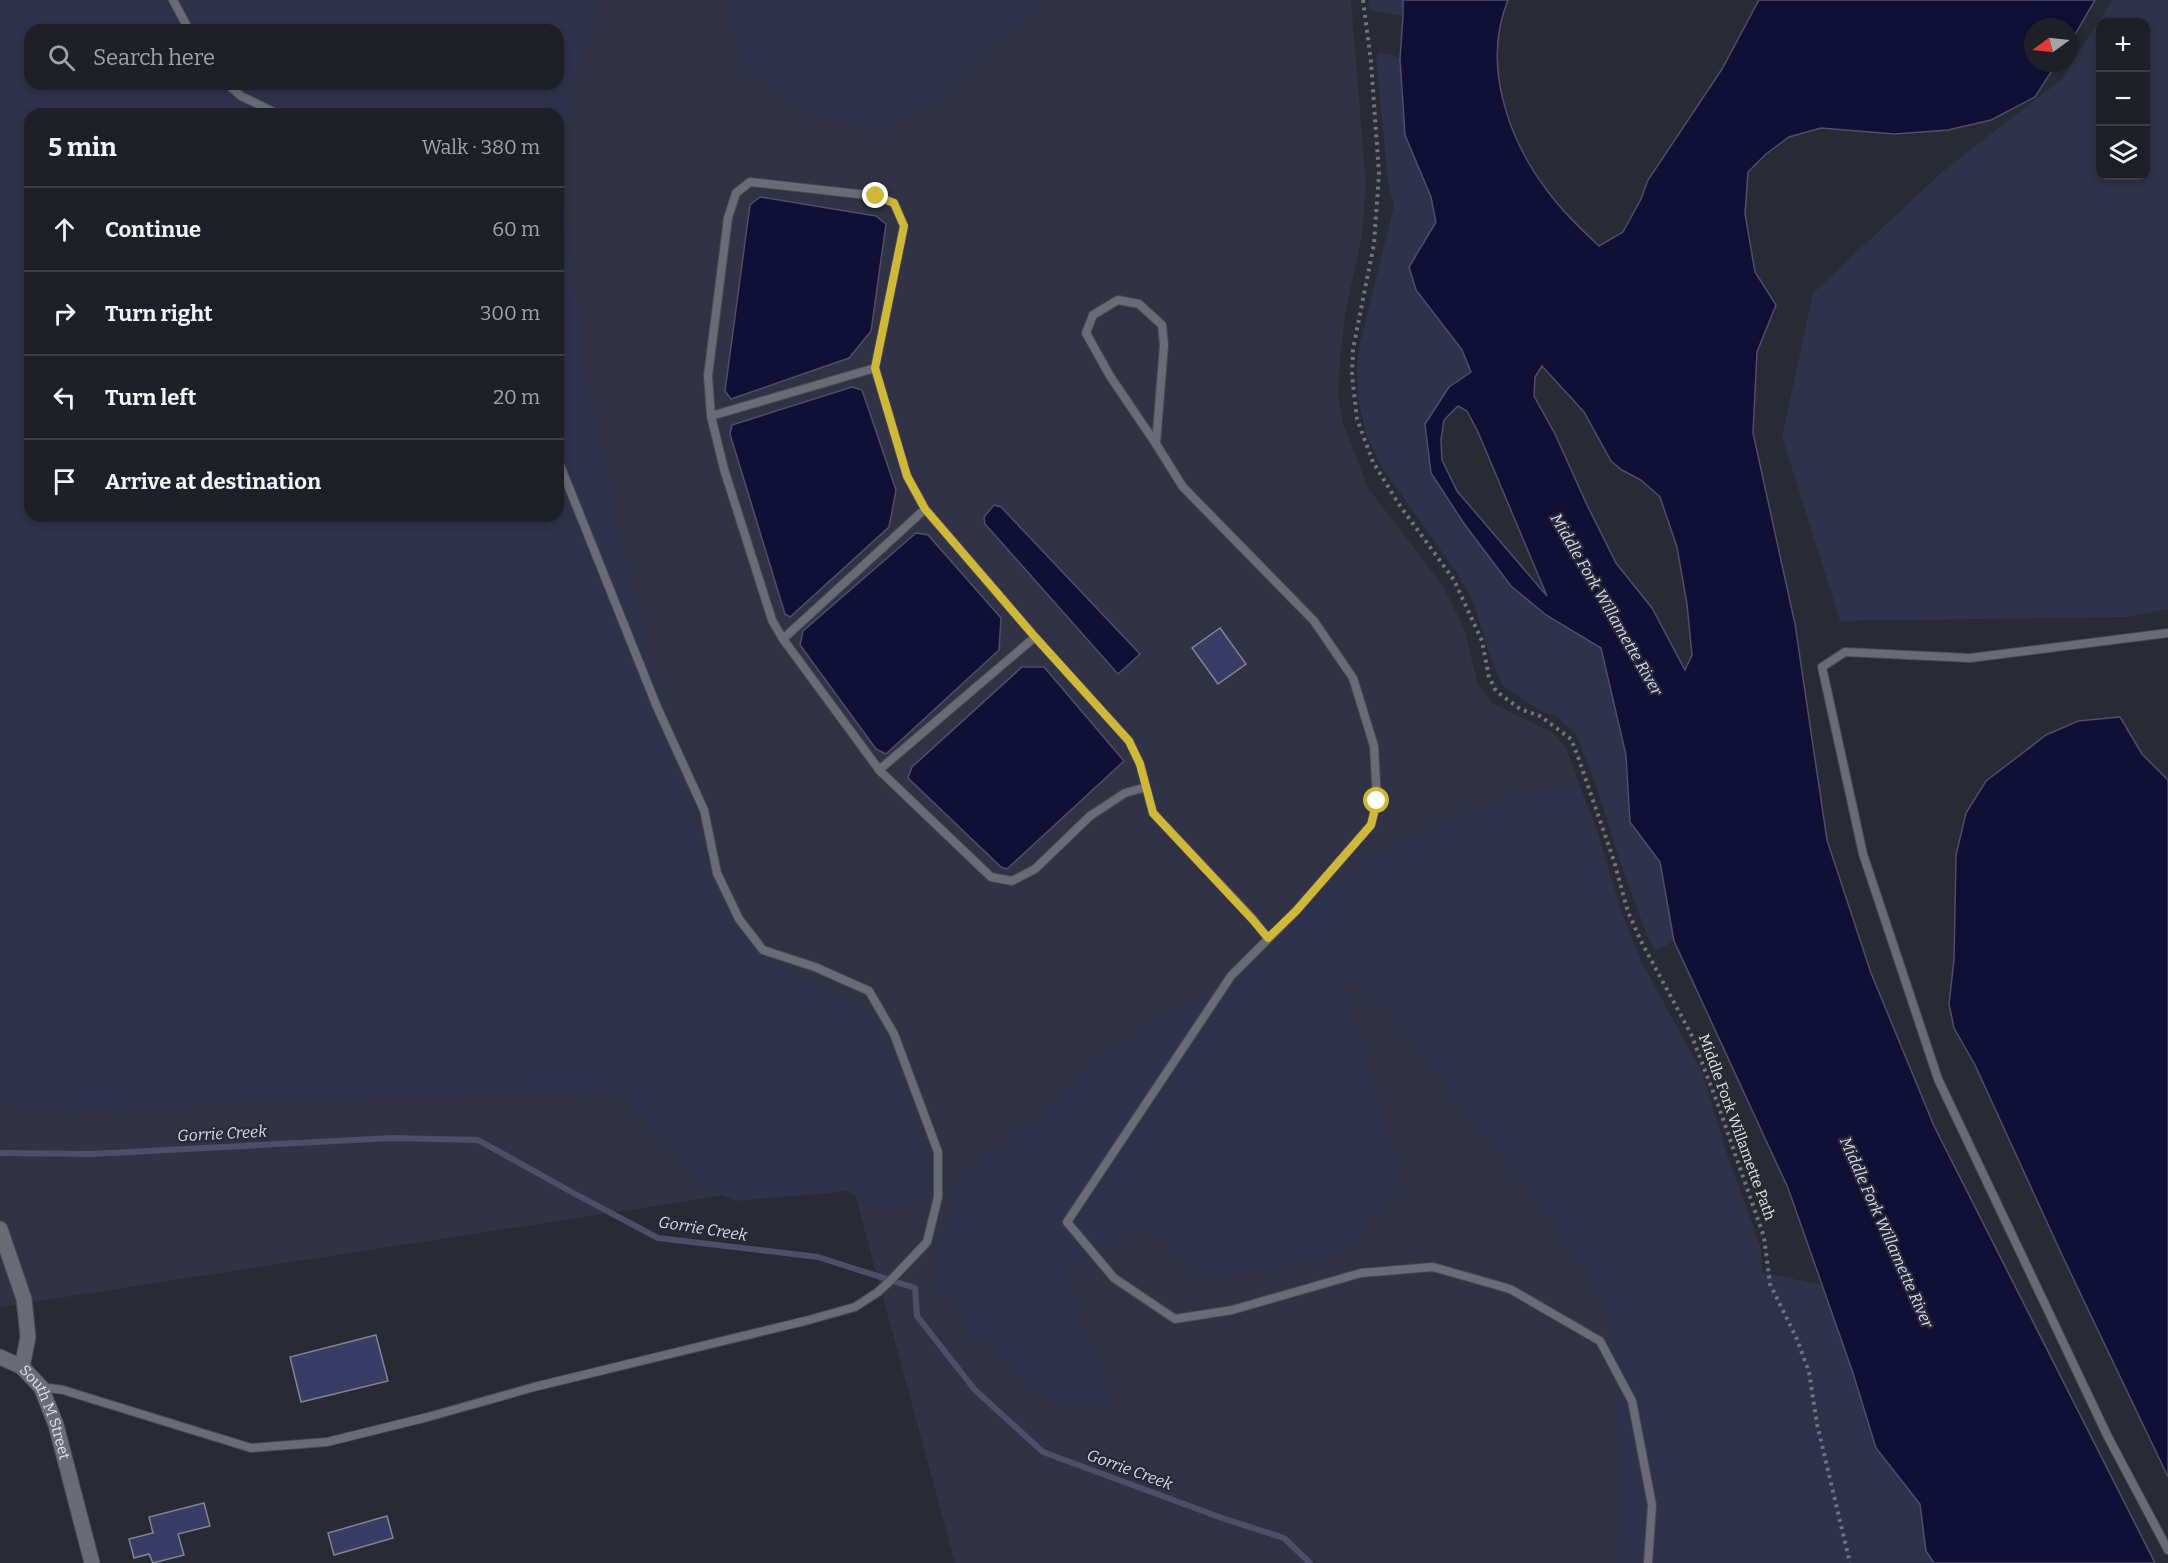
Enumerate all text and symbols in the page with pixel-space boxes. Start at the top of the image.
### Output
north arrow [2024,18,2078,72]
map controls [2096,18,2150,180]
button: + [2096,18,2150,72]
search box [24,24,564,90]
icon: search [45,41,78,74]
text: Search here [93,44,215,71]
button: − [2096,72,2150,126]
button: layers [2096,126,2150,180]
text: 5 min [48,132,117,163]
text: Walk · 380 m [422,135,540,159]
route end [862,182,888,208]
icon: ahead [48,213,81,246]
text: Continue [105,216,201,243]
text: 60 m [492,217,540,241]
icon: right [48,297,81,330]
text: Turn right [105,300,213,327]
text: 300 m [480,301,540,325]
icon: left [48,381,81,414]
text: Turn left [105,384,197,411]
text: 20 m [493,385,540,409]
icon: arrive [48,465,81,498]
text: Arrive at destination [105,468,321,495]
water label: Middle Fork Willamette River [1547,510,1667,700]
route start [1363,787,1389,813]
street label: Middle Fork Willamette Path [1695,1031,1779,1223]
water label: Gorrie Creek [177,1122,268,1145]
water label: Middle Fork Willamette River [1836,1134,1938,1332]
water label: Gorrie Creek [657,1212,749,1245]
street label: South M Street [16,1361,74,1462]
water label: Gorrie Creek [1084,1445,1175,1494]

